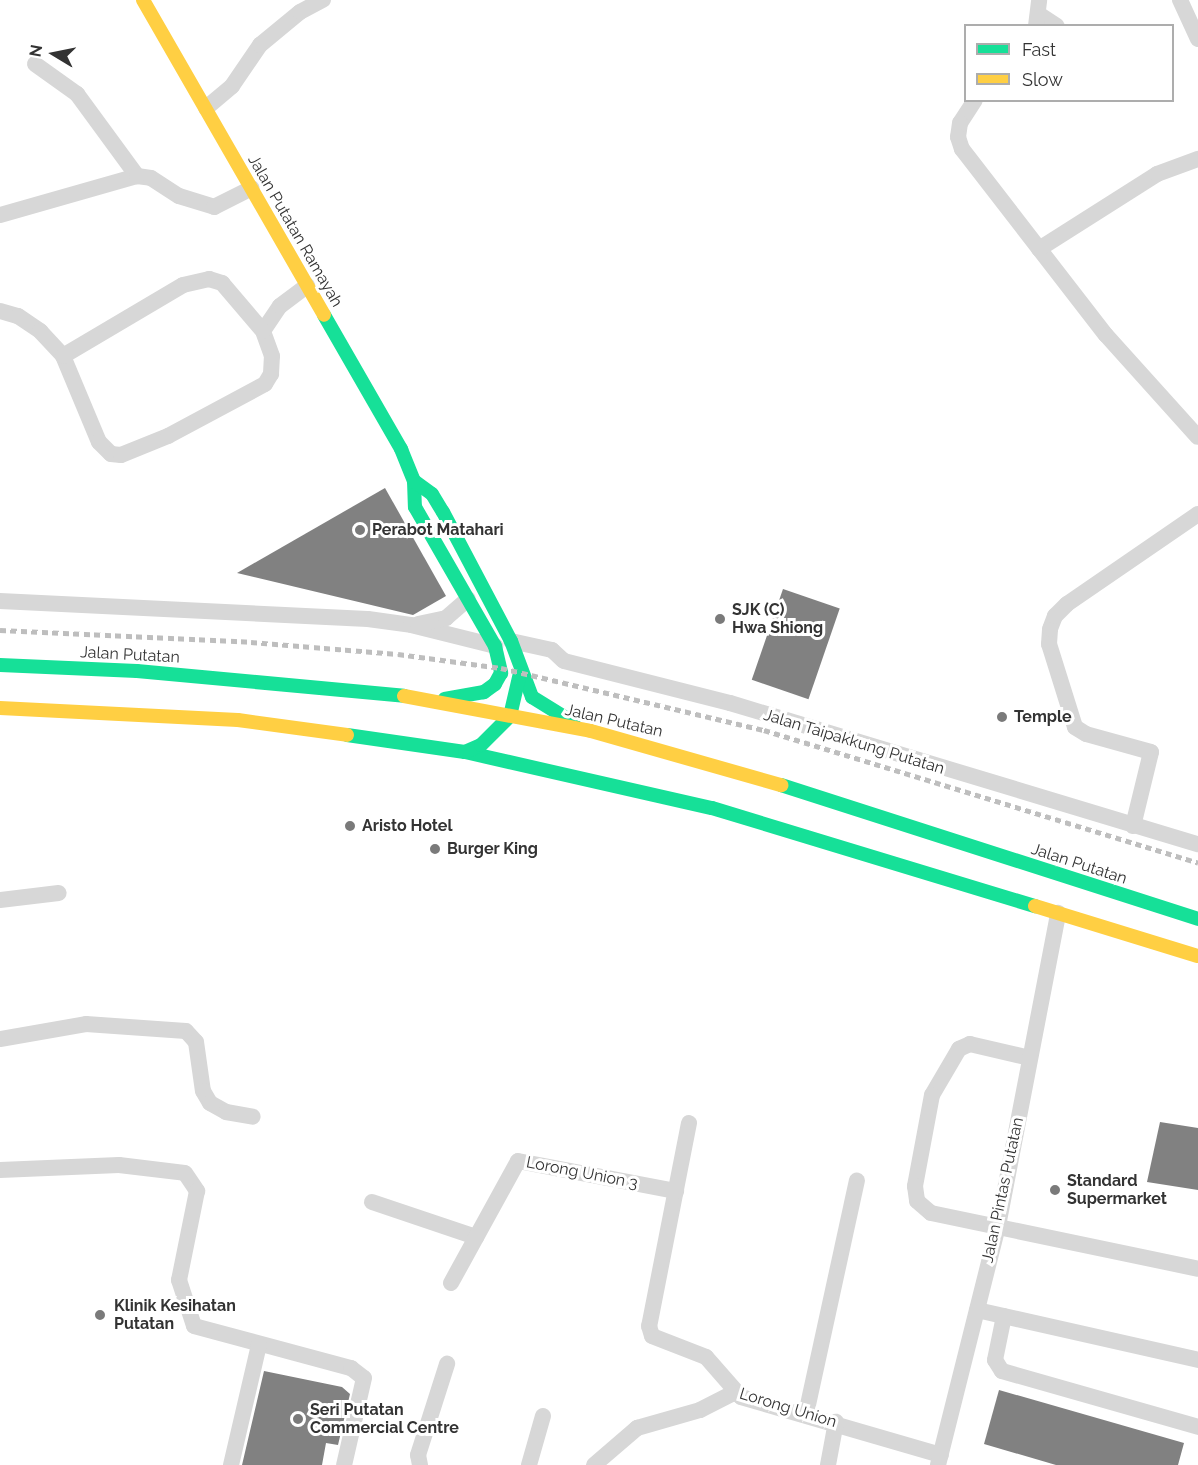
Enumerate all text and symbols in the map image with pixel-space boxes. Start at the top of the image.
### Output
north arrow [24,24,84,84]
legend [964,24,1174,102]
text: Fast [1022,39,1056,60]
text: N [25,43,46,58]
text: Slow [1022,69,1063,90]
street label: Jalan Putatan Ramayah [244,152,346,310]
place label: Perabot Matahari [372,520,504,540]
marker: Perabot Matahari [353,523,367,537]
place label: SJK (C) Hwa Shiong [732,600,823,638]
marker: SJK (C) Hwa Shiong [713,612,727,626]
street label: Jalan Putatan [80,643,180,667]
street label: Jalan Putatan [563,700,665,742]
street label: Jalan Taipakkung Putatan [761,705,947,779]
place label: Temple [1014,707,1072,727]
marker: Temple [995,710,1009,724]
place label: Aristo Hotel [362,816,452,836]
marker: Aristo Hotel [343,819,357,833]
place label: Burger King [447,839,538,859]
street label: Jalan Putatan [1029,839,1129,889]
marker: Burger King [428,842,442,856]
street label: Jalan Pintas Putatan [978,1116,1028,1264]
street label: Lorong Union 3 [525,1153,639,1193]
place label: Standard Supermarket [1067,1171,1167,1209]
marker: Standard Supermarket [1048,1183,1062,1197]
place label: Klinik Kesihatan Putatan [114,1296,236,1334]
marker: Klinik Kesihatan Putatan [91,1306,109,1324]
street label: Lorong Union [737,1384,839,1432]
place label: Seri Putatan Commercial Centre [310,1400,459,1438]
marker: Seri Putatan Commercial Centre [291,1412,305,1426]

